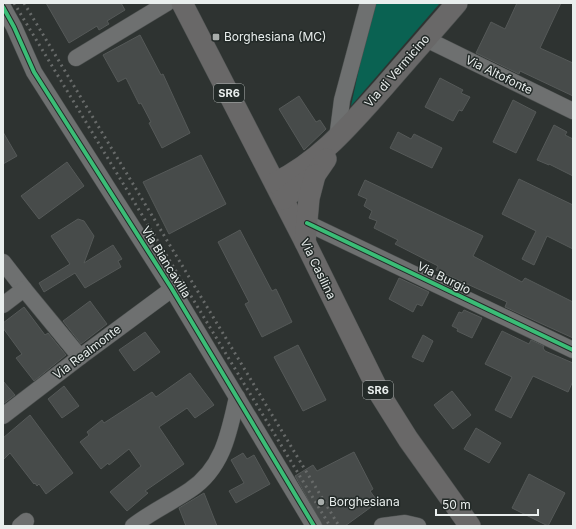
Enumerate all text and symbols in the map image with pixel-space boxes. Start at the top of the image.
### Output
place label: Borghesiana (MC) [224,29,326,44]
street label: Via di Vermicino [361,31,432,110]
marker: Borghesiana (MC) [211,32,221,42]
street label: Via Altofonte [463,52,535,97]
road number: SR6 [214,84,244,102]
street label: Via Biancavilla [138,223,194,300]
street label: Via Casilina [297,236,340,302]
street label: Via Burgio [415,258,474,297]
street label: Via Realmonte [50,321,124,382]
road number: SR6 [363,381,393,399]
scale bar [436,491,538,517]
place label: Borghesiana [329,494,400,509]
marker: Borghesiana [316,497,326,507]
text: 50 m [442,497,471,512]

